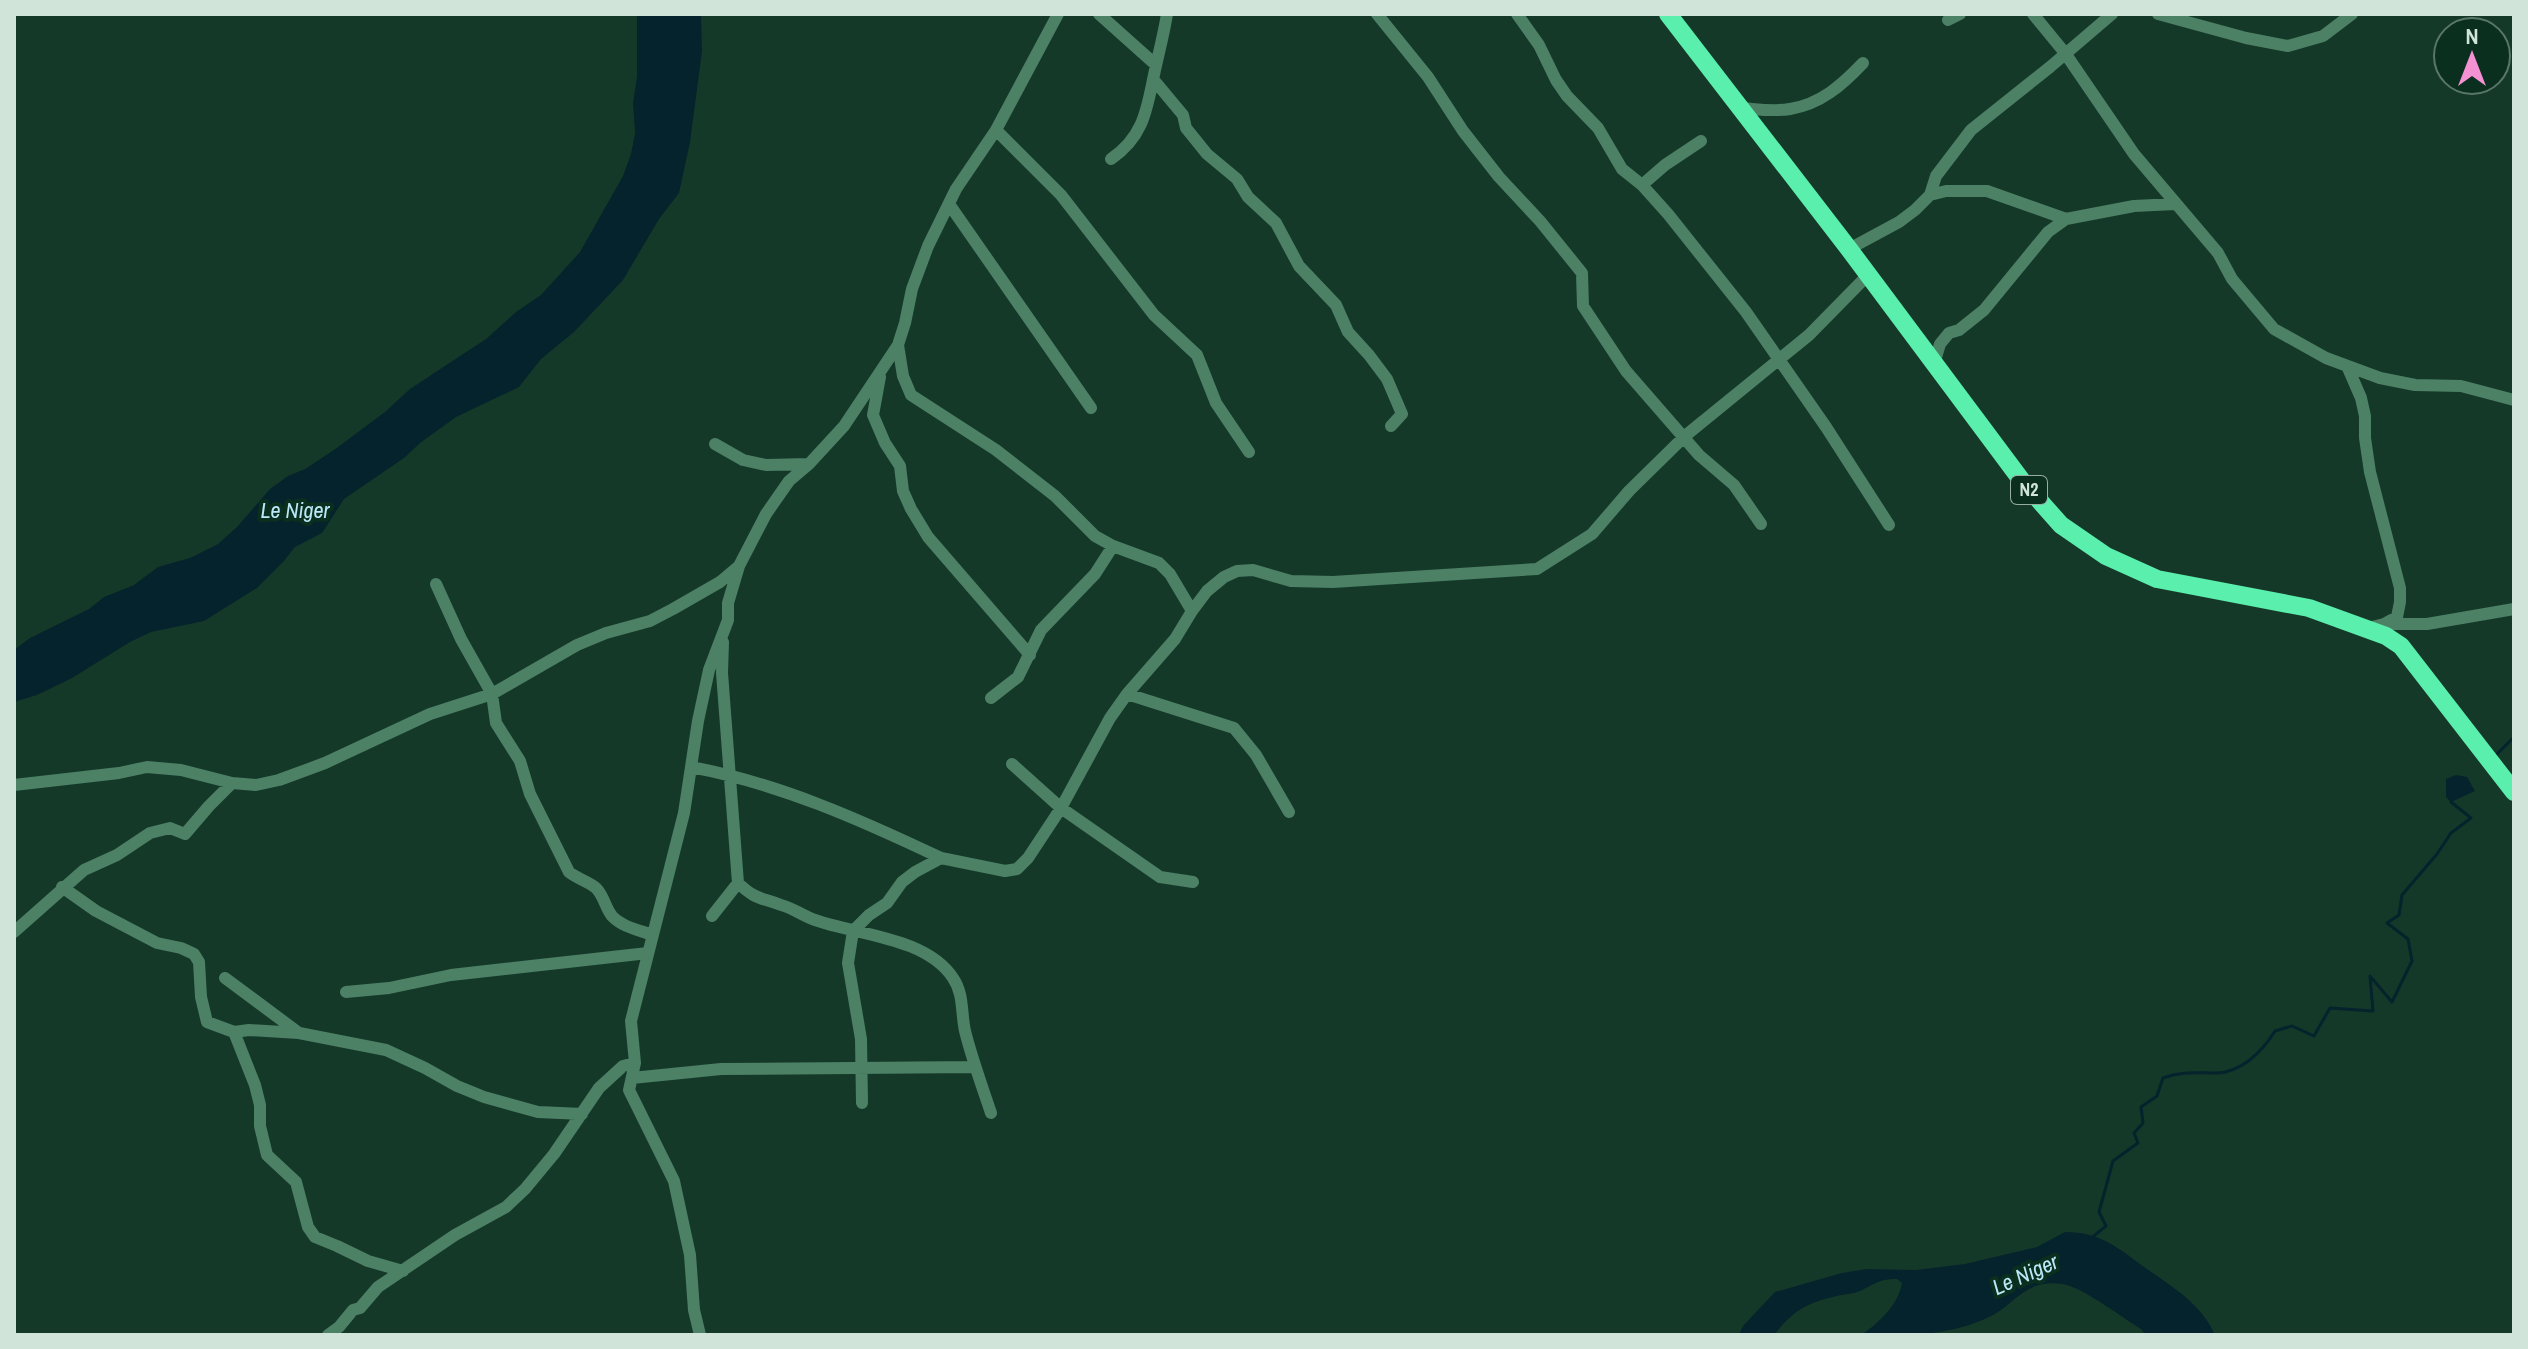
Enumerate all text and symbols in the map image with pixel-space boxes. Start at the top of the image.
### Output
north arrow [2432,16,2512,96]
text: N [2465,21,2479,51]
road number: N2 [2011,476,2047,504]
water label: Le Niger [260,495,331,525]
water label: Le Niger [1987,1246,2064,1302]

